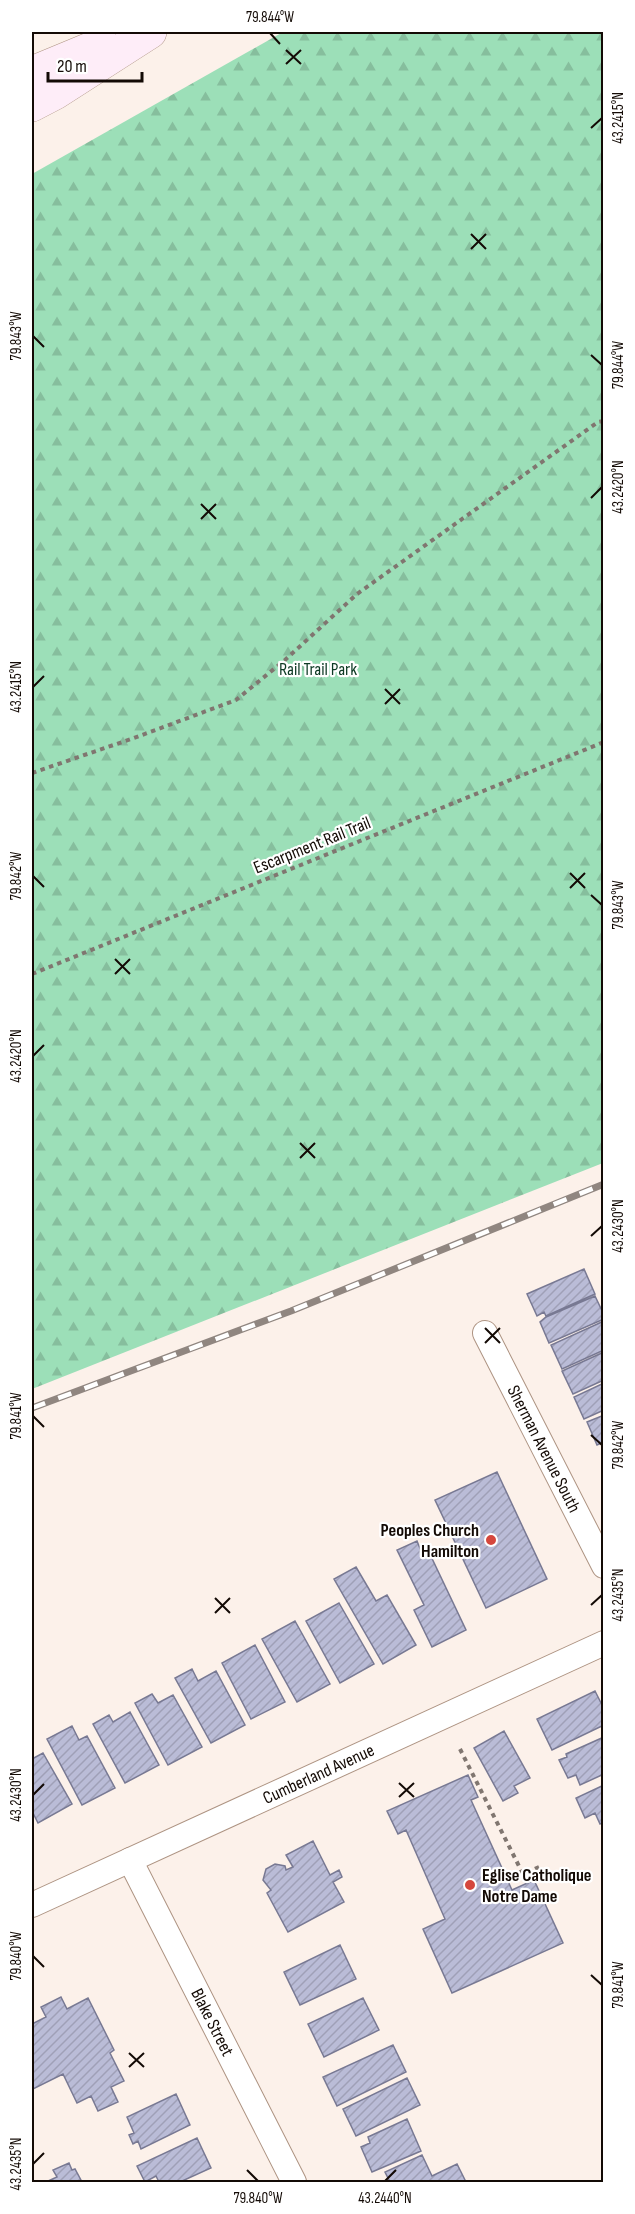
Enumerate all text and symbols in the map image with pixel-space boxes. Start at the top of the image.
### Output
text: 79.844°W [246,8,294,27]
scale bar [48,45,142,83]
text: 20 m [57,56,87,77]
text: 43.2415°N [609,92,628,144]
text: 79.843°W [7,311,26,360]
text: 79.844°W [609,341,628,389]
text: 43.2420°N [609,460,628,514]
park label: Rail Trail Park [279,659,357,680]
text: 43.2415°N [7,661,26,713]
street label: Escarpment Rail Trail [251,812,374,879]
text: 79.842°W [7,851,26,900]
text: 79.843°W [609,880,628,929]
text: 43.2420°N [7,1029,26,1083]
text: 43.2430°N [609,1199,628,1253]
street label: Sherman Avenue South [503,1382,585,1516]
text: 79.841°W [7,1392,26,1440]
text: 79.842°W [609,1420,628,1469]
place label: Peoples Church Hamilton [380,1520,479,1562]
marker: Peoples Church Hamilton [484,1533,498,1547]
text: 43.2435°N [609,1569,628,1621]
street label: Cumberland Avenue [260,1740,378,1809]
text: 43.2430°N [7,1768,26,1822]
place label: Eglise Catholique Notre Dame [482,1865,591,1907]
marker: Eglise Catholique Notre Dame [463,1878,477,1892]
text: 79.840°W [7,1931,26,1981]
text: 79.841°W [609,1961,628,2009]
street label: Blake Street [186,1985,238,2060]
text: 43.2435°N [7,2138,26,2190]
text: 79.840°W [233,2189,283,2208]
text: 43.2440°N [358,2189,412,2208]

